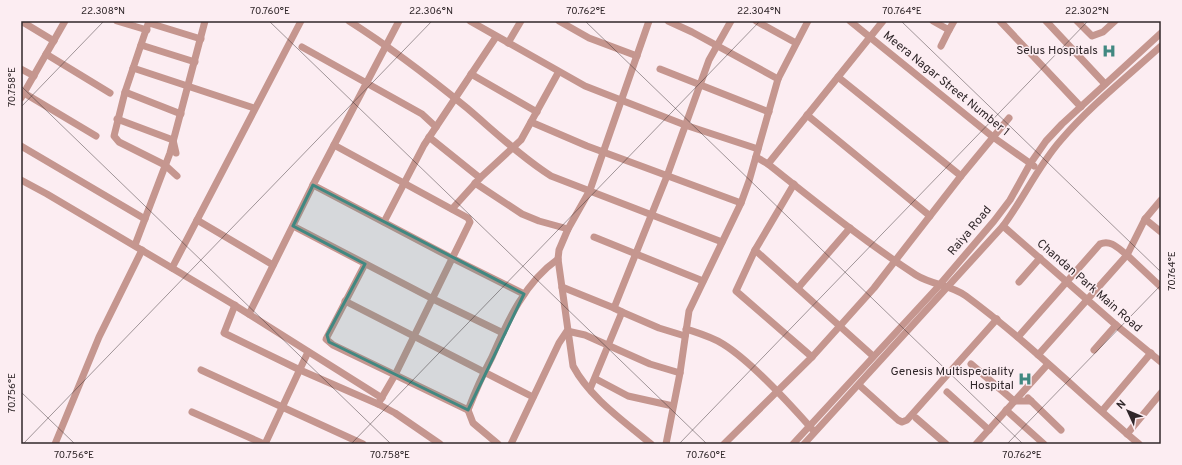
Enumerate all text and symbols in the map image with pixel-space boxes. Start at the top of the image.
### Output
text: 22.308°N [81,5,125,18]
text: 70.760°E [250,5,290,18]
text: 22.306°N [409,5,453,18]
text: 70.762°E [566,5,606,18]
text: 22.304°N [737,5,781,18]
text: 70.764°E [882,5,922,18]
text: 22.302°N [1065,5,1109,18]
street label: Meera Nagar Street Number 1 [879,28,1013,140]
place label: Selus Hospitals [1016,43,1098,59]
hospital icon: Selus Hospitals [1101,43,1117,59]
text: 70.758°E [6,67,19,107]
street label: Raiya Road [945,203,995,259]
street label: Chandan Park Main Road [1033,236,1145,336]
text: 70.764°E [1166,251,1179,291]
place label: Genesis Multispeciality Hospital [890,364,1014,394]
hospital icon: Genesis Multispeciality Hospital [1017,371,1033,387]
text: 70.756°E [6,373,19,413]
north arrow [1108,391,1148,431]
text: N [1114,397,1129,412]
text: 70.756°E [54,449,94,462]
text: 70.758°E [370,449,410,462]
text: 70.760°E [686,449,726,462]
text: 70.762°E [1002,449,1042,462]

